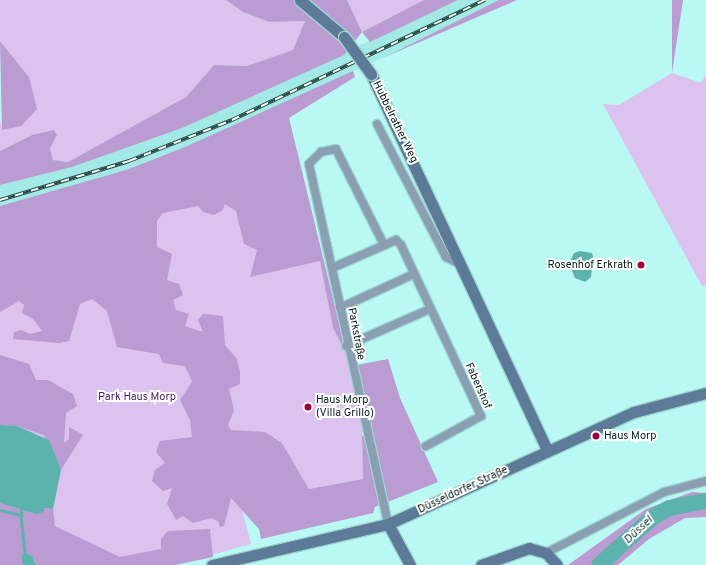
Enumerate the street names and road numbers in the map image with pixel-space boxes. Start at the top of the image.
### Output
street label: Hubbelrather Weg [369,79,421,165]
street label: Parkstraße [344,307,368,361]
street label: Fabershof [462,361,494,411]
street label: Düsseldorfer Straße [416,463,510,517]

